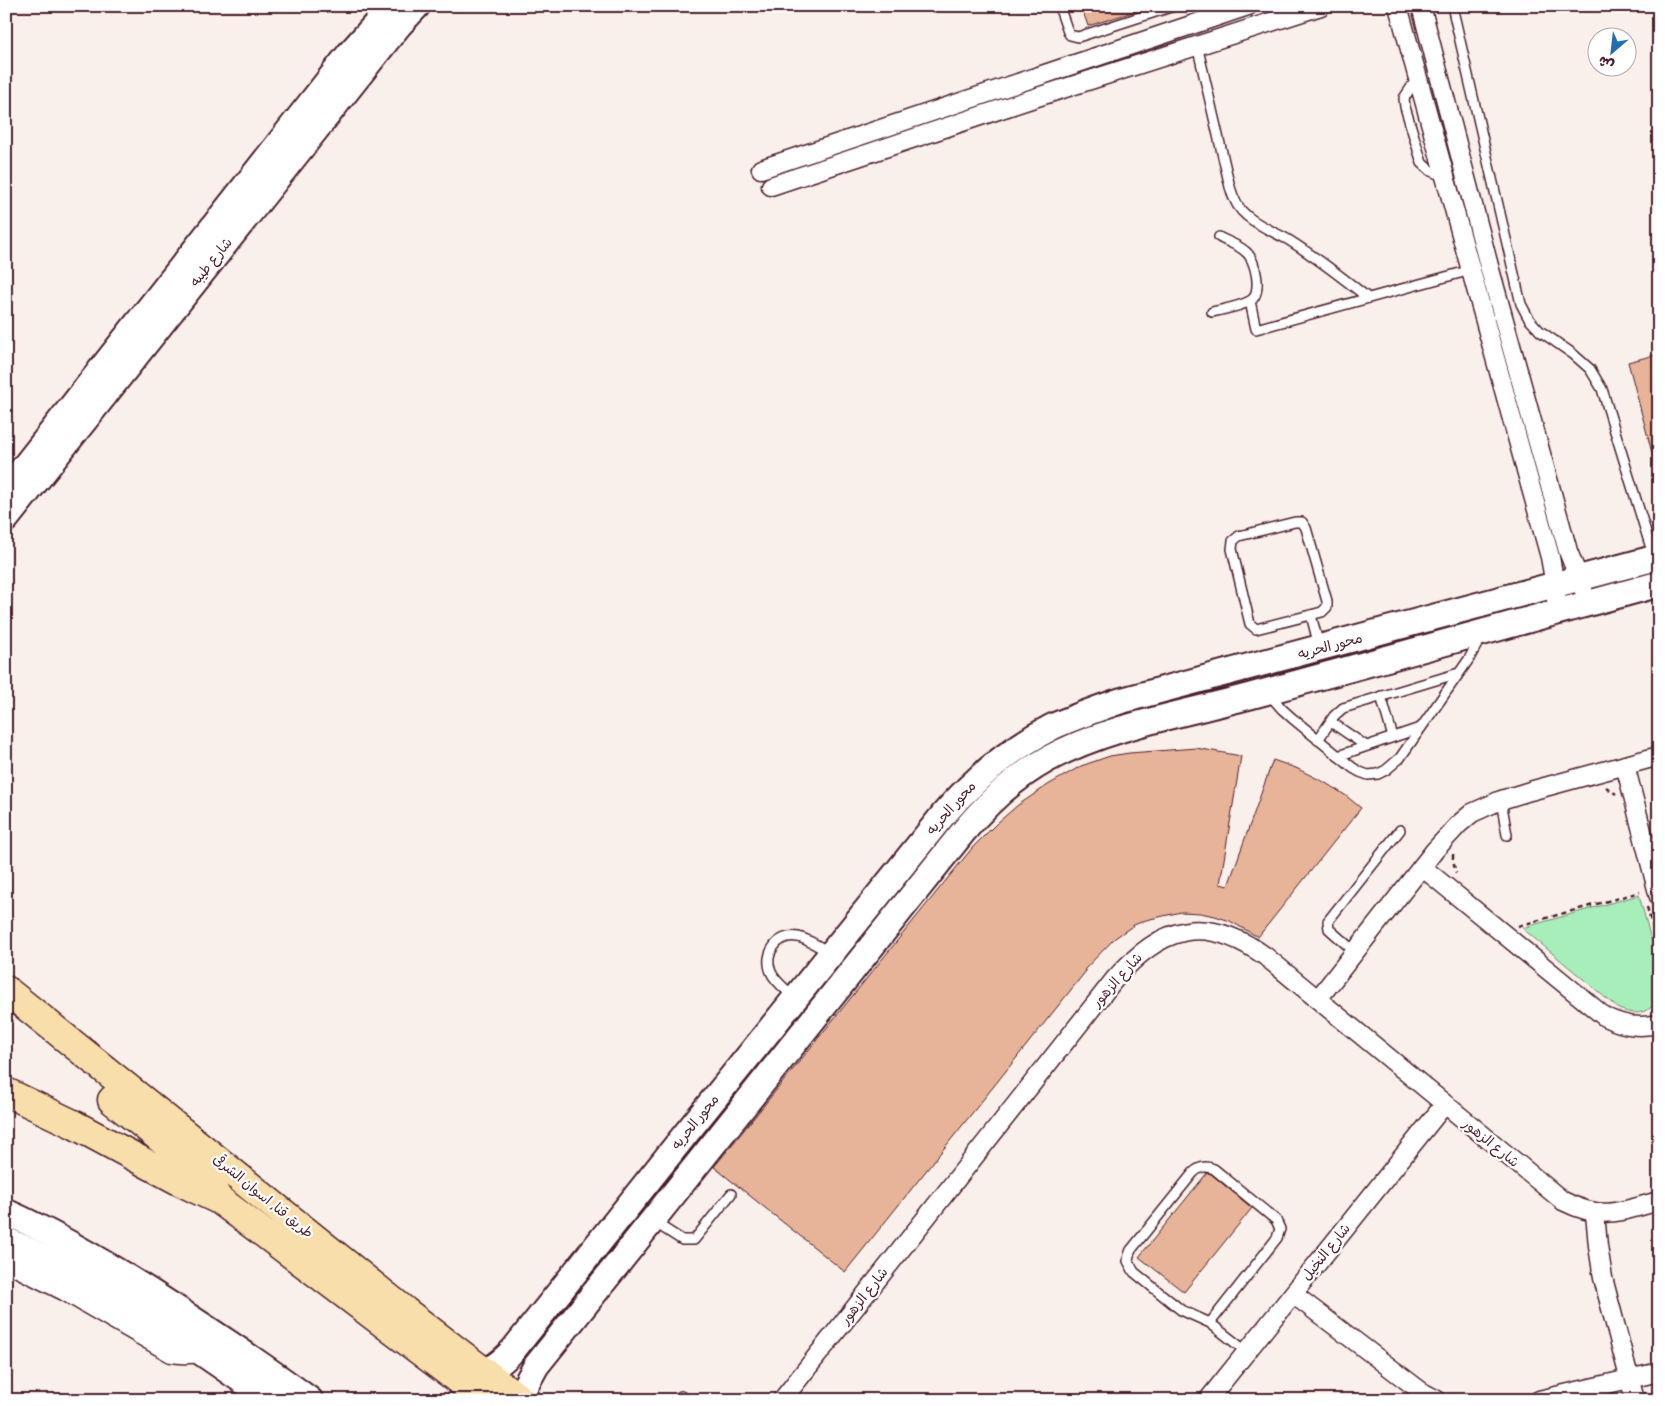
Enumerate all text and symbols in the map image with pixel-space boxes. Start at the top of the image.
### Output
north arrow [1588,28,1638,78]
text: ش [1595,52,1617,74]
street label: شارع طيبه [186,234,237,291]
street label: محور الحريه [1296,629,1364,663]
street label: محور الحريه [923,778,979,838]
street label: شارع الزهور [1087,949,1147,1012]
street label: محور الحريه [668,1091,722,1153]
street label: شارع الزهور [1458,1114,1523,1172]
street label: طريق قنا, اسوان الشرقى [209,1150,317,1242]
street label: شارع النخيل [1298,1220,1355,1284]
street label: شارع الزهور [836,1264,892,1329]

